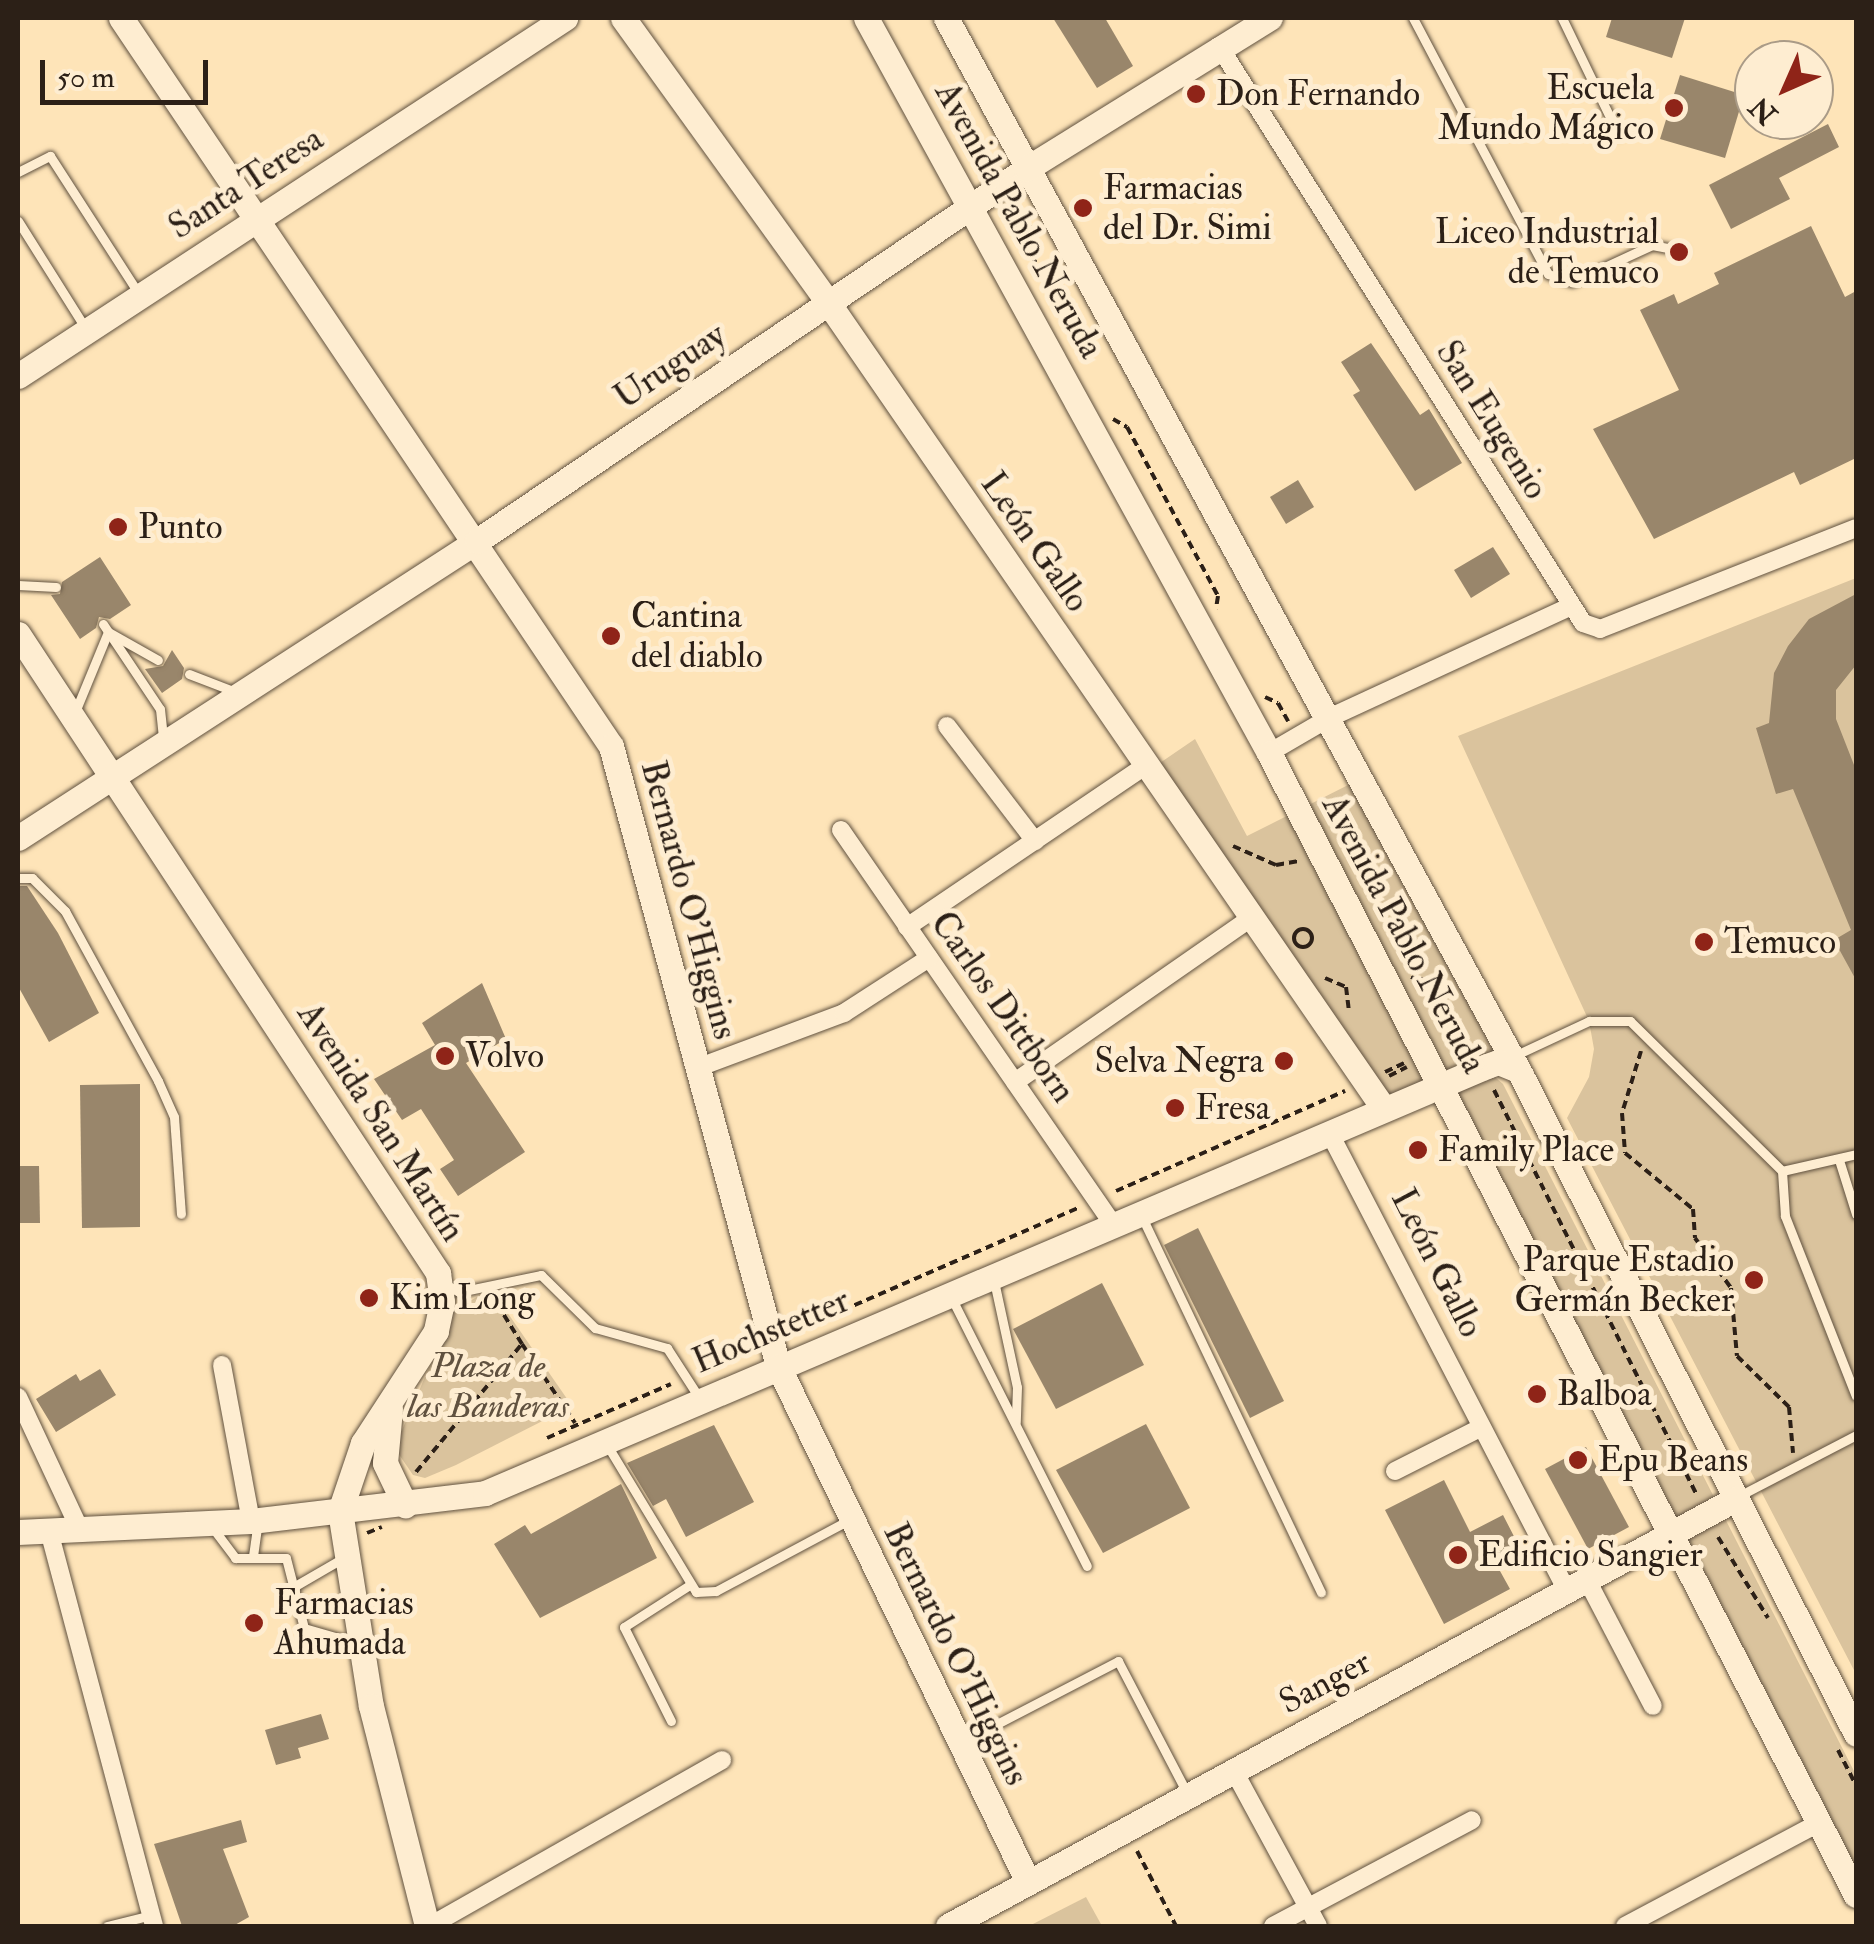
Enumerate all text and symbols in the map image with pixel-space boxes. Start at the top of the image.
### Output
scale bar [45,40,212,102]
north arrow [1734,40,1834,140]
text: 50 m [57,59,115,96]
place label: Escuela Mundo Mágico [1438,67,1654,149]
place label: Don Fernando [1216,73,1420,115]
street label: Avenida Pablo Neruda [926,75,1112,365]
marker: Don Fernando [1185,83,1207,105]
text: N [1743,89,1785,131]
marker: Escuela Mundo Mágico [1663,97,1685,119]
street label: Santa Teresa [161,118,331,248]
place label: Farmacias del Dr. Simi [1103,167,1272,249]
marker: Farmacias del Dr. Simi [1072,197,1094,219]
place label: Liceo Industrial de Temuco [1435,211,1659,293]
marker: Liceo Industrial de Temuco [1668,241,1690,263]
street label: Uruguay [607,314,733,418]
street label: San Eugenio [1427,333,1557,507]
street label: León Gallo [972,464,1098,620]
place label: Punto [138,506,223,548]
marker: Punto [107,516,129,538]
place label: Cantina del diablo [631,595,763,677]
marker: Cantina del diablo [600,625,622,647]
street label: Bernardo O'Higgins [632,756,746,1044]
street label: Avenida Pablo Neruda [1313,788,1495,1080]
street label: Carlos Dittborn [922,904,1084,1110]
place label: Temuco [1724,921,1836,963]
marker: Temuco [1693,931,1715,953]
street label: Avenida San Martín [288,995,474,1249]
place label: Volvo [465,1035,544,1077]
place label: Selva Negra [1095,1040,1264,1082]
marker: Volvo [434,1045,456,1067]
marker: Selva Negra [1273,1050,1295,1072]
place label: Fresa [1195,1087,1270,1129]
marker: Fresa [1164,1097,1186,1119]
place label: Family Place [1438,1129,1614,1171]
marker: Family Place [1407,1139,1429,1161]
street label: León Gallo [1382,1182,1492,1344]
place label: Parque Estadio Germán Becker [1514,1239,1734,1321]
marker: Parque Estadio Germán Becker [1743,1269,1765,1291]
place label: Kim Long [389,1277,535,1319]
street label: Hochstetter [686,1279,856,1383]
marker: Kim Long [358,1287,380,1309]
park label: Plaza de las Banderas [407,1345,569,1427]
place label: Balboa [1557,1373,1652,1415]
marker: Balboa [1526,1383,1548,1405]
place label: Epu Beans [1598,1439,1748,1481]
marker: Epu Beans [1567,1449,1589,1471]
street label: Bernardo O'Higgins [874,1516,1038,1792]
place label: Edificio Sangier [1478,1534,1702,1576]
marker: Edificio Sangier [1447,1544,1469,1566]
place label: Farmacias Ahumada [274,1582,414,1664]
marker: Farmacias Ahumada [243,1612,265,1634]
street label: Sanger [1272,1641,1378,1723]

